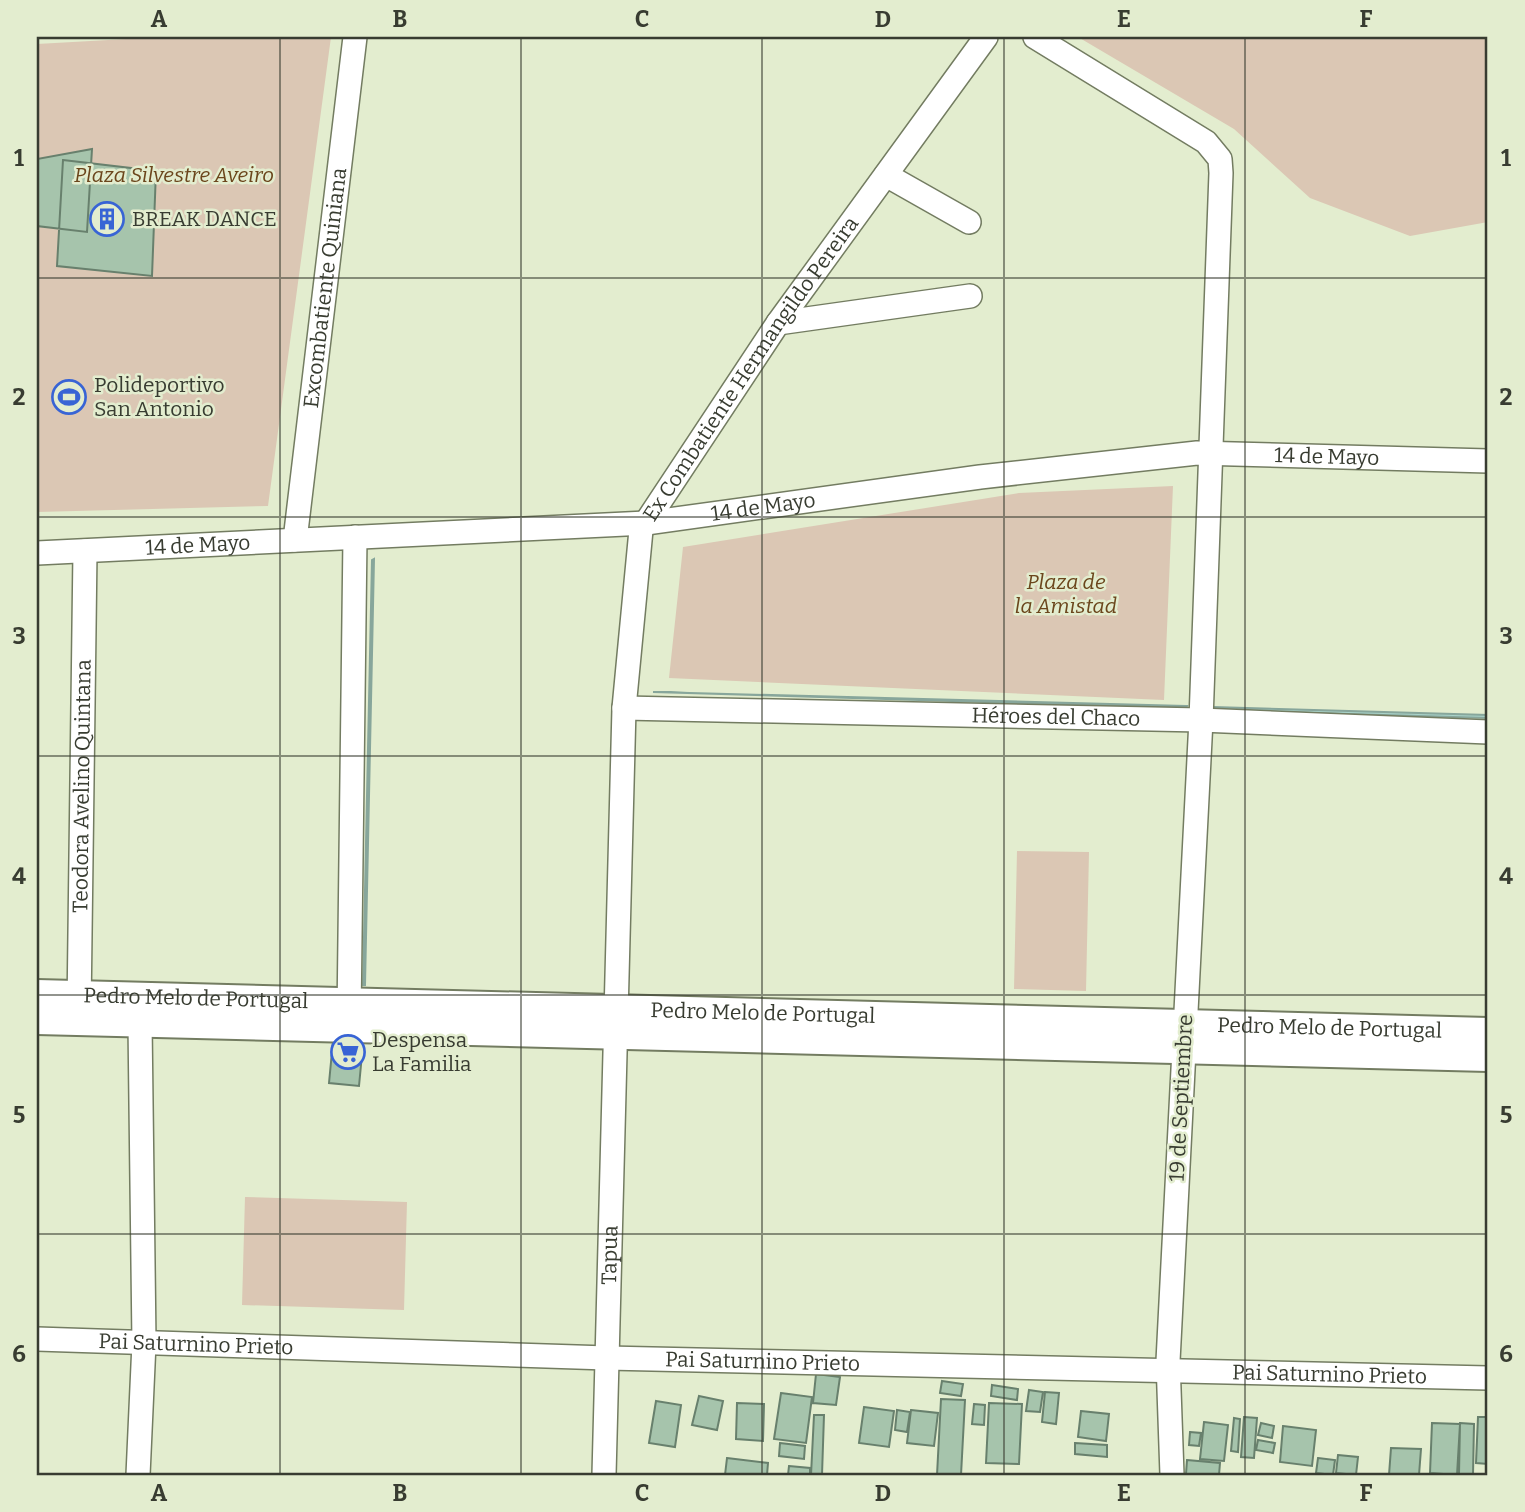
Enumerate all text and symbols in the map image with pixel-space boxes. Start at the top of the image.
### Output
text: A [151,5,168,33]
text: B [393,5,407,33]
text: C [635,5,649,33]
text: D [875,5,891,33]
text: E [1117,5,1131,33]
text: F [1360,5,1373,33]
text: 1 [14,144,24,172]
text: 1 [1501,144,1511,172]
park label: Plaza Silvestre Aveiro [74,162,274,188]
street label: Excombatiente Quiniana [298,166,352,409]
building icon: BREAK DANCE [88,200,126,238]
place label: BREAK DANCE [132,206,277,232]
street label: Ex Combatiente Hermangildo Pereira [637,211,864,526]
place label: Polideportivo San Antonio [94,372,225,422]
sports icon: Polideportivo San Antonio [50,378,88,416]
text: 2 [13,383,26,411]
text: 2 [1500,383,1513,411]
street label: 14 de Mayo [1274,442,1380,471]
street label: 14 de Mayo [709,487,817,527]
street label: 14 de Mayo [145,530,251,561]
park label: Plaza de la Amistad [1015,569,1117,619]
text: 3 [12,622,26,650]
text: 3 [1499,622,1513,650]
street label: Teodora Avelino Quintana [67,659,97,913]
street label: Héroes del Chaco [971,702,1141,732]
text: 4 [12,862,26,890]
text: 4 [1499,862,1513,890]
street label: Pedro Melo de Portugal [83,982,309,1014]
street label: Pedro Melo de Portugal [650,997,875,1029]
street label: Pedro Melo de Portugal [1217,1012,1442,1044]
street label: 19 de Septiembre [1164,1014,1198,1182]
place label: Despensa La Familia [372,1027,472,1077]
supermarket icon: Despensa La Familia [329,1033,367,1071]
text: 5 [13,1101,25,1129]
text: 5 [1500,1101,1512,1129]
street label: Tapua [596,1224,624,1285]
street label: Pai Saturnino Prieto [98,1328,294,1361]
text: 6 [12,1340,26,1368]
text: 6 [1499,1340,1513,1368]
street label: Pai Saturnino Prieto [665,1346,860,1377]
street label: Pai Saturnino Prieto [1232,1359,1427,1390]
text: A [151,1479,168,1507]
text: B [393,1479,407,1507]
text: C [635,1479,649,1507]
text: D [875,1479,891,1507]
text: E [1117,1479,1131,1507]
text: F [1360,1479,1373,1507]

